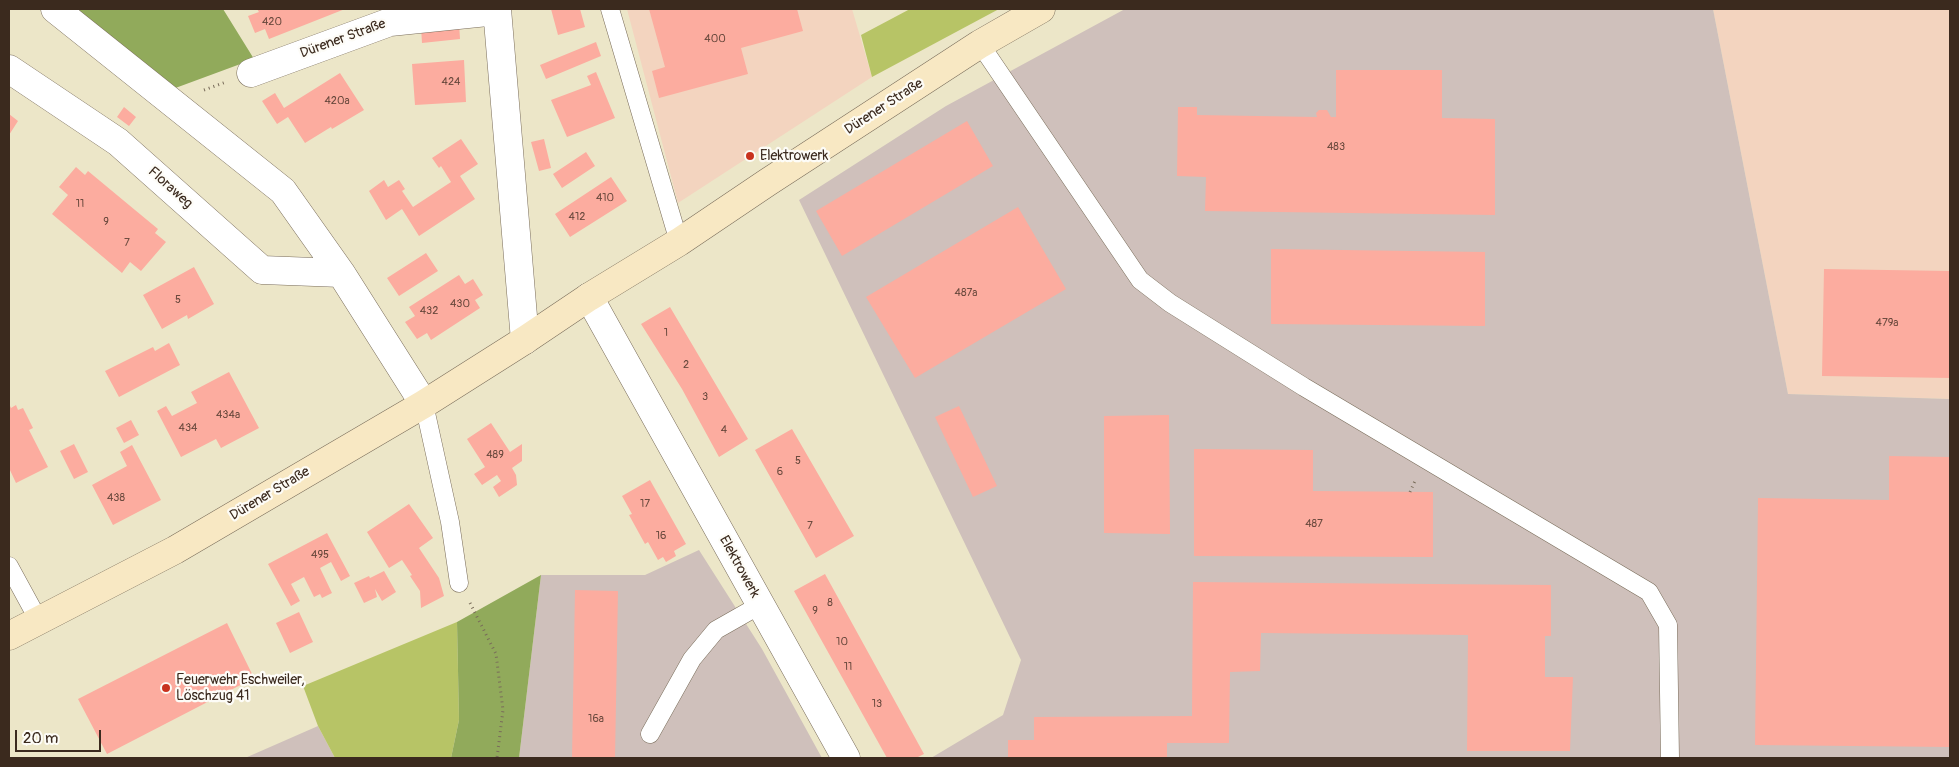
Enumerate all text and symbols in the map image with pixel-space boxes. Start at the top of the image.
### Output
house number: 420 [262,15,282,29]
street label: Dürener Straße [298,16,388,62]
house number: 400 [704,32,726,46]
house number: 424 [442,75,460,89]
street label: Dürener Straße [842,75,926,139]
house number: 420a [324,94,350,108]
house number: 483 [1327,140,1345,154]
place label: Elektrowerk [760,148,828,164]
marker: Elektrowerk [744,150,756,162]
street label: Floraweg [144,164,196,212]
house number: 410 [596,191,614,205]
house number: 11 [76,197,84,211]
house number: 412 [569,210,585,224]
house number: 9 [103,215,109,229]
house number: 7 [124,236,130,250]
house number: 487a [955,286,977,300]
house number: 5 [175,293,181,307]
house number: 430 [450,297,470,311]
house number: 432 [420,304,438,318]
house number: 479a [1876,316,1898,330]
house number: 1 [664,326,668,340]
house number: 2 [683,358,689,372]
house number: 3 [702,390,708,404]
house number: 434a [216,408,240,422]
house number: 434 [179,421,197,435]
house number: 4 [721,423,727,437]
house number: 489 [486,448,504,462]
house number: 5 [795,454,801,468]
street label: Dürener Straße [227,464,313,524]
house number: 6 [777,465,783,479]
house number: 438 [107,491,125,505]
house number: 17 [640,497,650,511]
house number: 487 [1305,517,1323,531]
house number: 7 [807,519,813,533]
house number: 16 [656,529,666,543]
street label: Elektrowerk [715,533,763,601]
house number: 495 [311,548,329,562]
house number: 8 [827,596,833,610]
house number: 9 [812,604,818,618]
house number: 10 [836,635,848,649]
house number: 11 [844,660,852,674]
place label: Feuerwehr Eschweiler, Löschzug 41 [176,672,305,704]
marker: Feuerwehr Eschweiler, Löschzug 41 [160,682,172,694]
house number: 13 [872,697,882,711]
house number: 16a [588,712,604,726]
scale bar [18,720,104,752]
text: 20 m [23,729,58,748]

